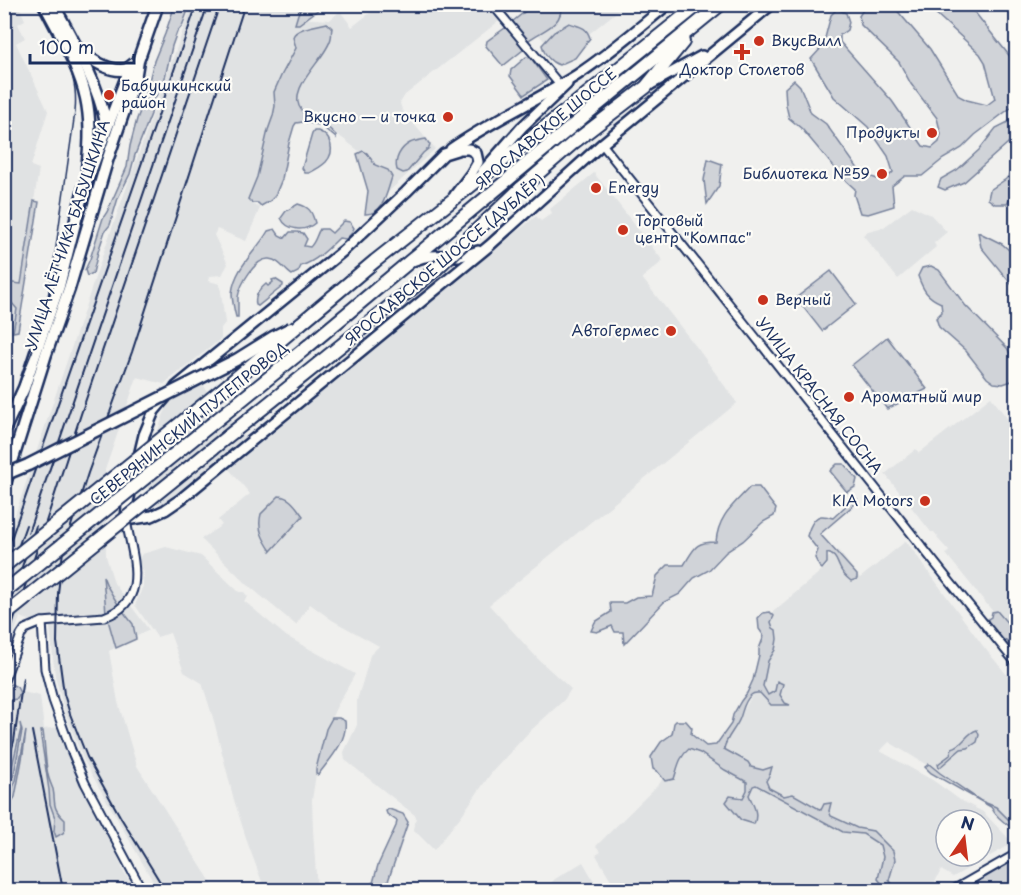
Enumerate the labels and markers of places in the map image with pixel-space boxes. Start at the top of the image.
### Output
place label: ВкусВилл [771,28,842,51]
marker: ВкусВилл [752,34,766,48]
marker: Доктор Столетов [735,45,749,59]
place label: Доктор Столетов [679,57,805,80]
place label: Бабушкинский район [121,73,231,113]
marker: Бабушкинский район [102,88,116,102]
place label: Вкусно — и точка [303,104,437,127]
marker: Вкусно — и точка [441,110,455,124]
place label: Продукты [846,120,920,143]
marker: Продукты [925,126,939,140]
place label: Библиотека №59 [742,161,870,184]
marker: Библиотека №59 [875,167,889,181]
place label: Energy [608,175,659,198]
marker: Energy [589,181,603,195]
place label: Торговый центр "Компас" [635,208,752,248]
marker: Торговый центр "Компас" [616,223,630,237]
place label: Верный [775,287,831,310]
marker: Верный [756,293,770,307]
place label: АвтоГермес [571,318,659,341]
marker: АвтоГермес [664,324,678,338]
place label: Ароматный мир [861,384,982,407]
marker: Ароматный мир [842,390,856,404]
place label: KIA Motors [832,488,913,511]
marker: KIA Motors [918,494,932,508]

